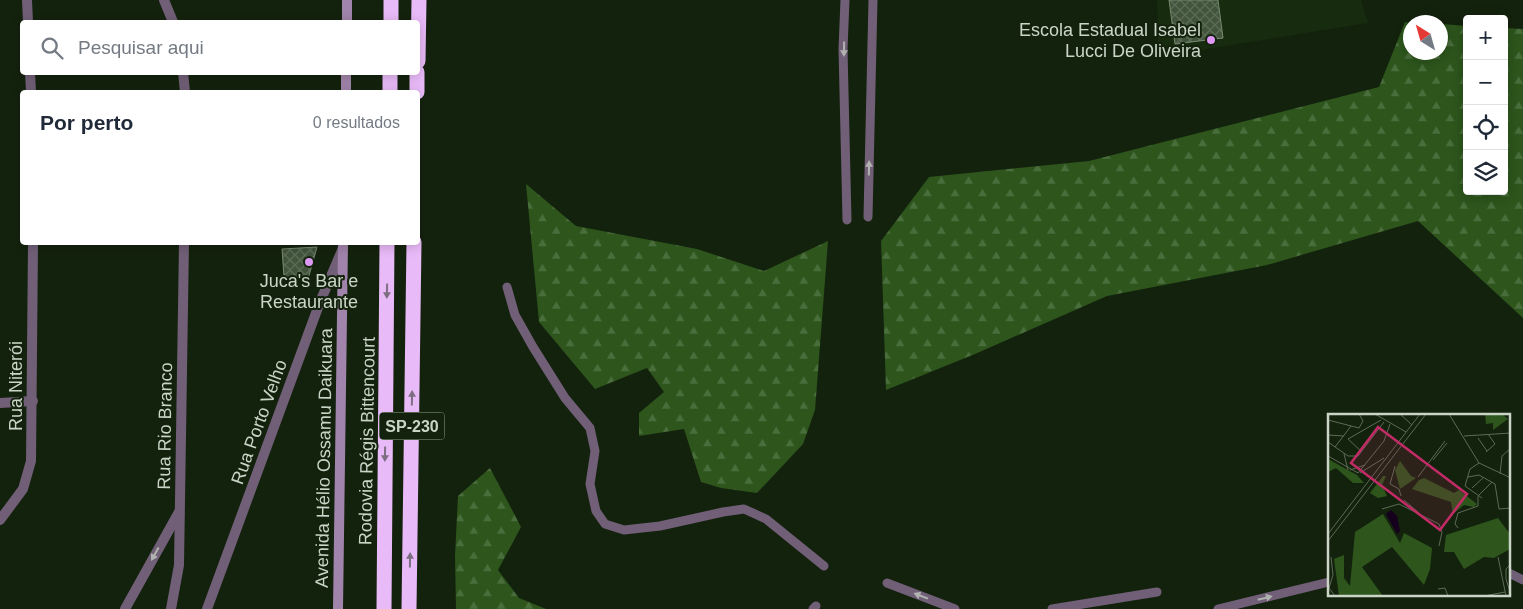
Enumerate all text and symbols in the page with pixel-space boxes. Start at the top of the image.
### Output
north arrow [1403,15,1448,60]
map controls [1463,15,1508,195]
button: + [1463,15,1508,60]
search box [20,20,420,75]
place label: Escola Estadual Isabel Lucci De Oliveira [1019,20,1202,61]
icon: search [38,34,66,62]
marker: Escola Estadual Isabel Lucci De Oliveira [1205,34,1217,46]
text: Pesquisar aqui [78,37,204,58]
one-way arrow [839,41,847,57]
button: − [1463,60,1508,105]
button: locate [1463,105,1508,150]
text: Por perto [40,111,133,134]
text: 0 resultados [313,114,400,131]
button: layers [1463,150,1508,195]
one-way arrow [866,160,874,176]
marker: Juca's Bar e Restaurante [303,256,315,268]
place label: Juca's Bar e Restaurante [260,271,358,312]
one-way arrow [383,283,391,299]
street label: Avenida Hélio Ossamu Daikuara [312,327,336,588]
street label: Rodovia Régis Bittencourt [355,337,379,545]
street label: Rua Niterói [6,341,26,431]
street label: Rua Porto Velho [227,357,291,487]
street label: Rua Rio Branco [154,362,176,490]
one-way arrow [408,390,416,406]
road number: SP-230 [380,412,444,440]
inset map [1328,414,1510,596]
one-way arrow [381,446,389,462]
one-way arrow [151,547,160,561]
one-way arrow [406,552,414,568]
one-way arrow [913,592,928,600]
one-way arrow [1258,593,1273,601]

